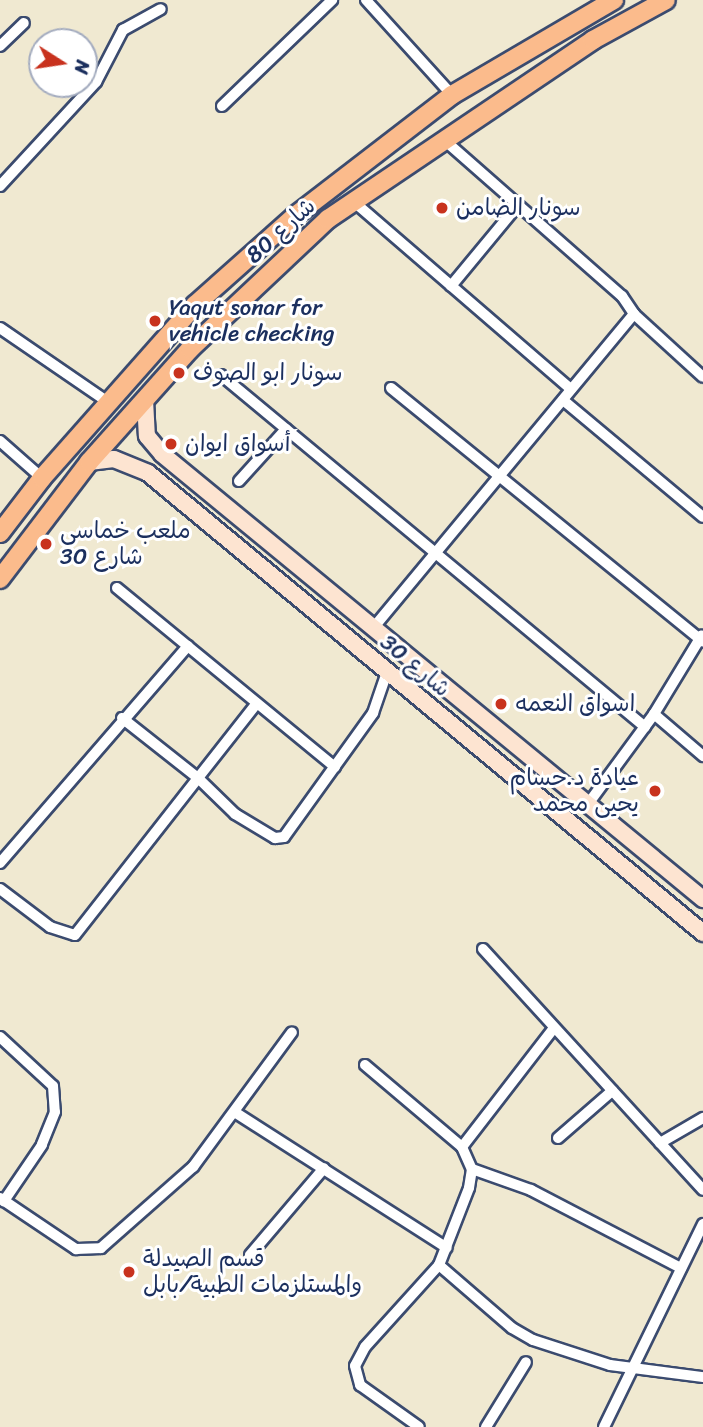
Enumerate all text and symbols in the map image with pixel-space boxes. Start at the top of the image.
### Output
north arrow [28,28,98,98]
text: N [65,57,100,77]
street label: شارع 80 [240,193,322,269]
place label: سونار الضامن [456,194,581,222]
marker: سونار الضامن [434,200,450,216]
place label: Yaqut sonar for vehicle checking [169,294,334,348]
marker: Yaqut sonar for vehicle checking [147,313,163,329]
place label: سونار ابو الصوف [193,359,343,387]
marker: سونار ابو الصوف [171,365,187,381]
place label: أسواق ايوان [185,430,290,458]
marker: أسواق ايوان [163,436,179,452]
place label: ملعب خماسي شارع 30 [60,517,191,571]
marker: ملعب خماسي شارع 30 [38,536,54,552]
street label: شارع 30 [374,629,456,703]
place label: اسواق النعمه [515,690,635,718]
marker: اسواق النعمه [493,696,509,712]
place label: عيادة د.حسام يحيى محمد [509,764,639,818]
marker: عيادة د.حسام يحيى محمد [645,781,665,801]
place label: قسم الصيدلة والمستلزمات الطبية/بابل [143,1245,362,1299]
marker: قسم الصيدلة والمستلزمات الطبية/بابل [121,1264,137,1280]

